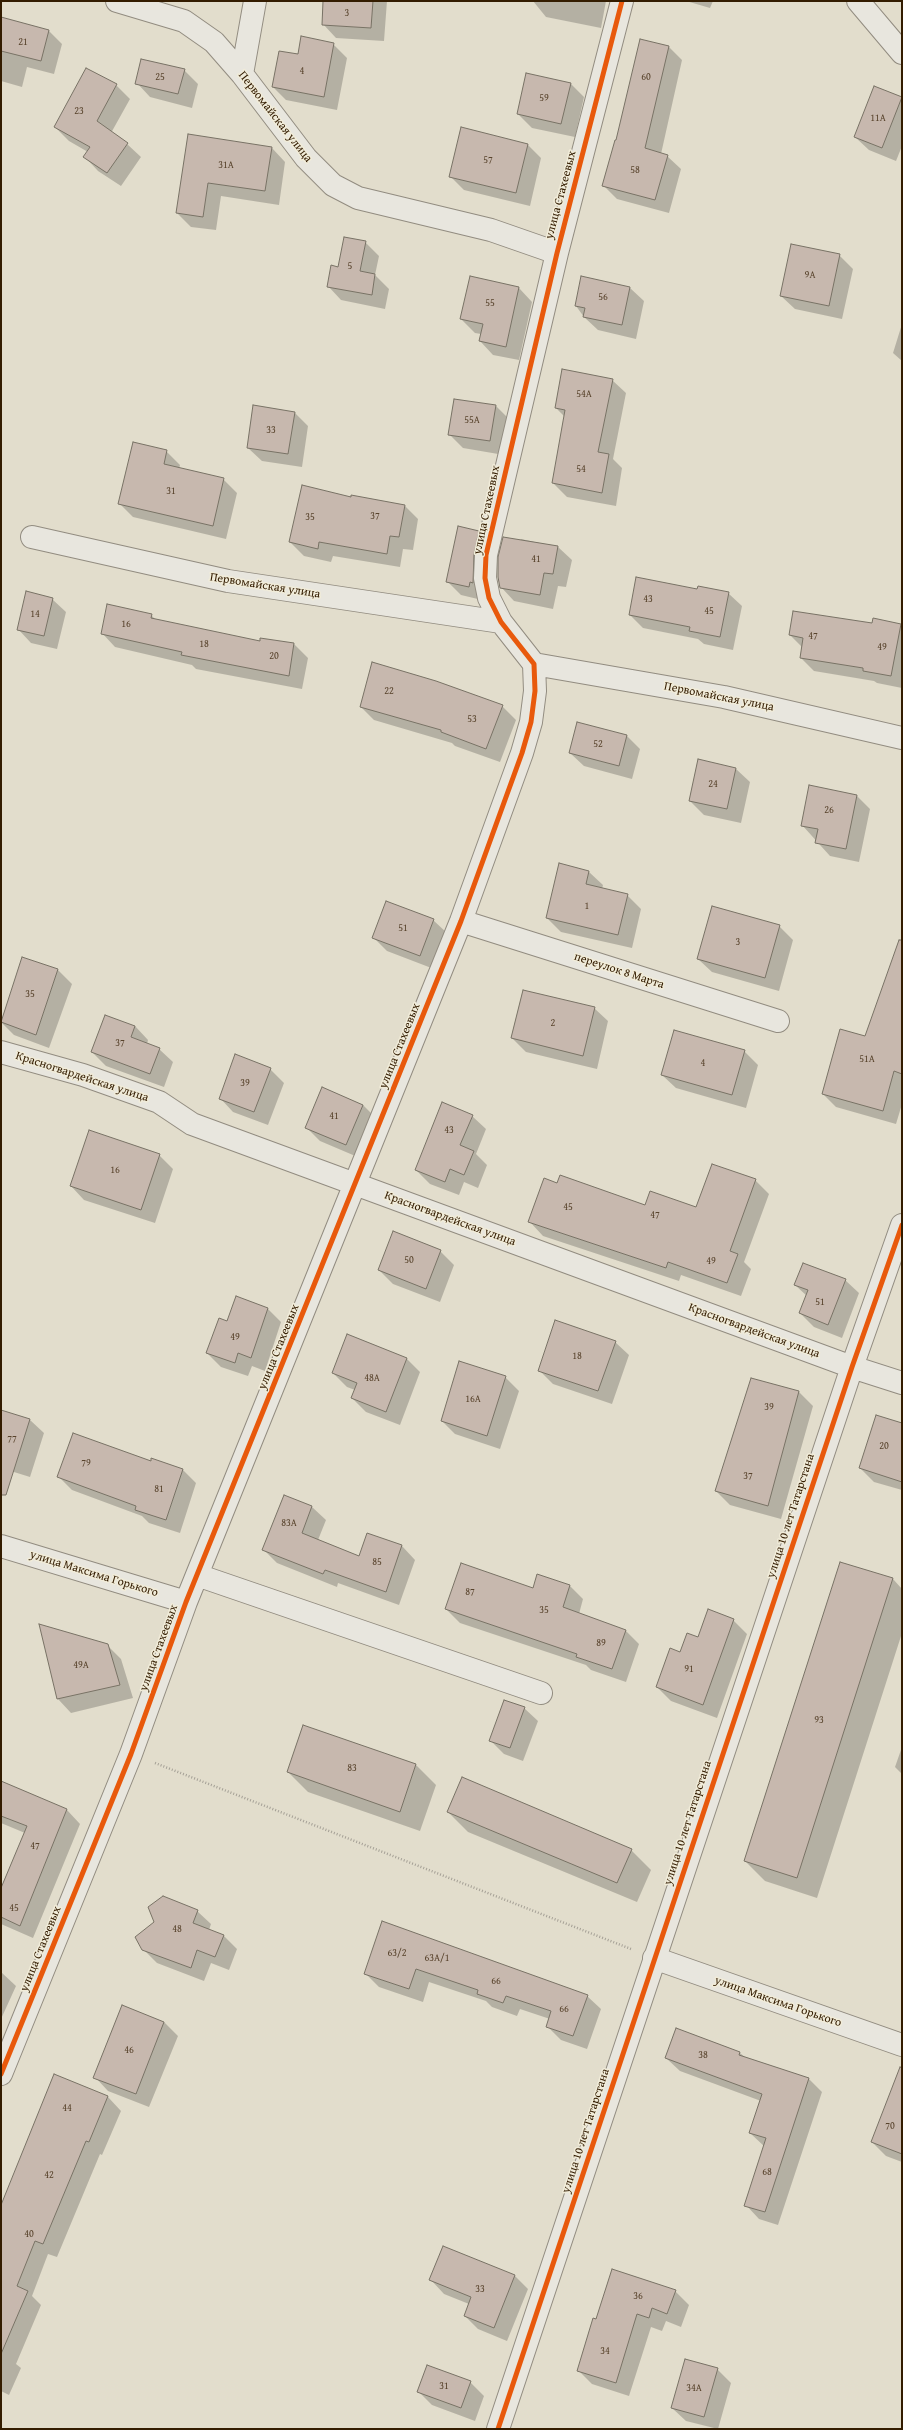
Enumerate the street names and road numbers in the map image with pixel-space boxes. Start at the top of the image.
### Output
street label: Первомайская улица [235,69,315,165]
street label: улица Стахеевых [542,149,580,241]
street label: улица Стахеевых [471,464,503,556]
street label: Первомайская улица [209,570,321,602]
street label: Первомайская улица [663,679,775,715]
street label: переулок 8 Марта [572,950,666,992]
street label: улица Стахеевых [376,1001,424,1091]
street label: Красногвардейская улица [14,1049,150,1105]
street label: Красногвардейская улица [382,1188,518,1250]
street label: Красногвардейская улица [686,1300,822,1362]
street label: улица Стахеевых [255,1302,303,1392]
street label: улица 10 лет Татарстана [764,1452,818,1580]
street label: улица Максима Горького [28,1548,160,1600]
street label: улица Стахеевых [137,1603,181,1693]
street label: улица 10 лет Татарстана [661,1759,715,1887]
street label: улица Стахеевых [17,1904,65,1994]
street label: улица Максима Горького [713,1973,843,2031]
street label: улица 10 лет Татарстана [559,2067,613,2195]

